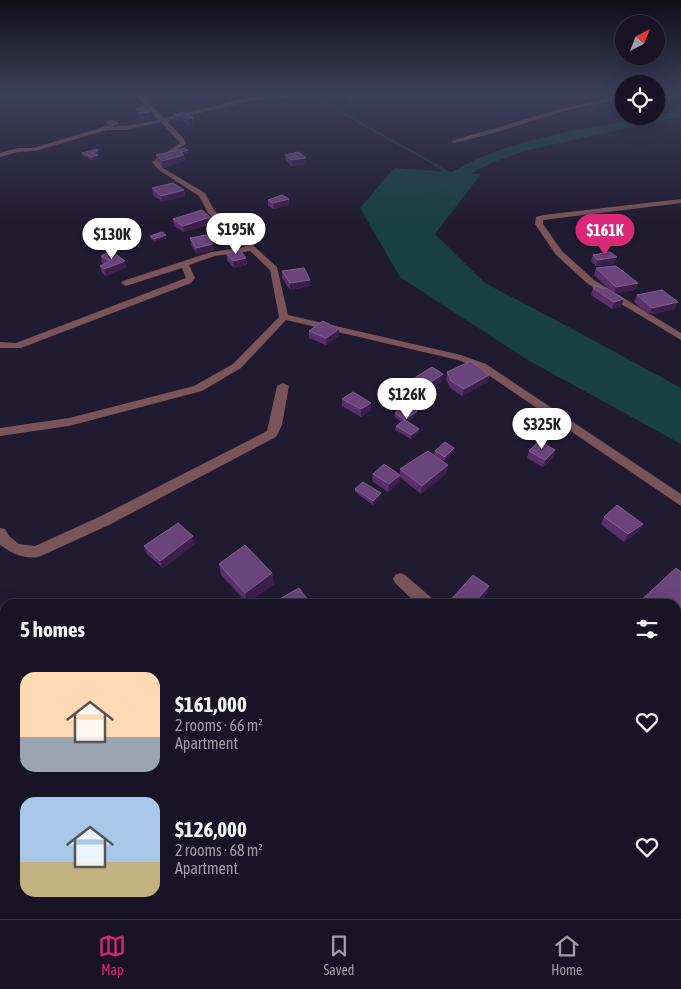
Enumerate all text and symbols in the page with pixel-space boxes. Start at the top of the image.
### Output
north arrow [615,15,665,65]
map controls [615,15,665,125]
button: locate [615,75,665,125]
pin: $195K [201,212,271,255]
pin: $161K [570,214,640,256]
pin: $130K [77,218,147,260]
text: $195K [217,220,255,238]
text: $161K [586,221,624,239]
text: $130K [93,225,131,243]
pin: $126K [372,378,442,420]
text: $126K [388,385,426,403]
pin: $325K [507,408,577,450]
text: $325K [523,415,561,433]
icon: filters [633,615,661,643]
text: 5 homes [20,617,85,641]
icon: home [60,692,120,752]
text: $161,000 [175,692,247,716]
icon: heart [633,708,661,736]
text: 2 rooms · 66 m² [175,716,263,734]
text: Apartment [175,734,238,752]
icon: home [60,817,120,877]
text: $126,000 [175,817,247,841]
icon: heart [633,833,661,861]
text: 2 rooms · 68 m² [175,841,263,859]
text: Apartment [175,859,238,877]
tab: Map [98,932,126,978]
tab: Saved [323,932,354,978]
tab: Home [551,932,582,978]

